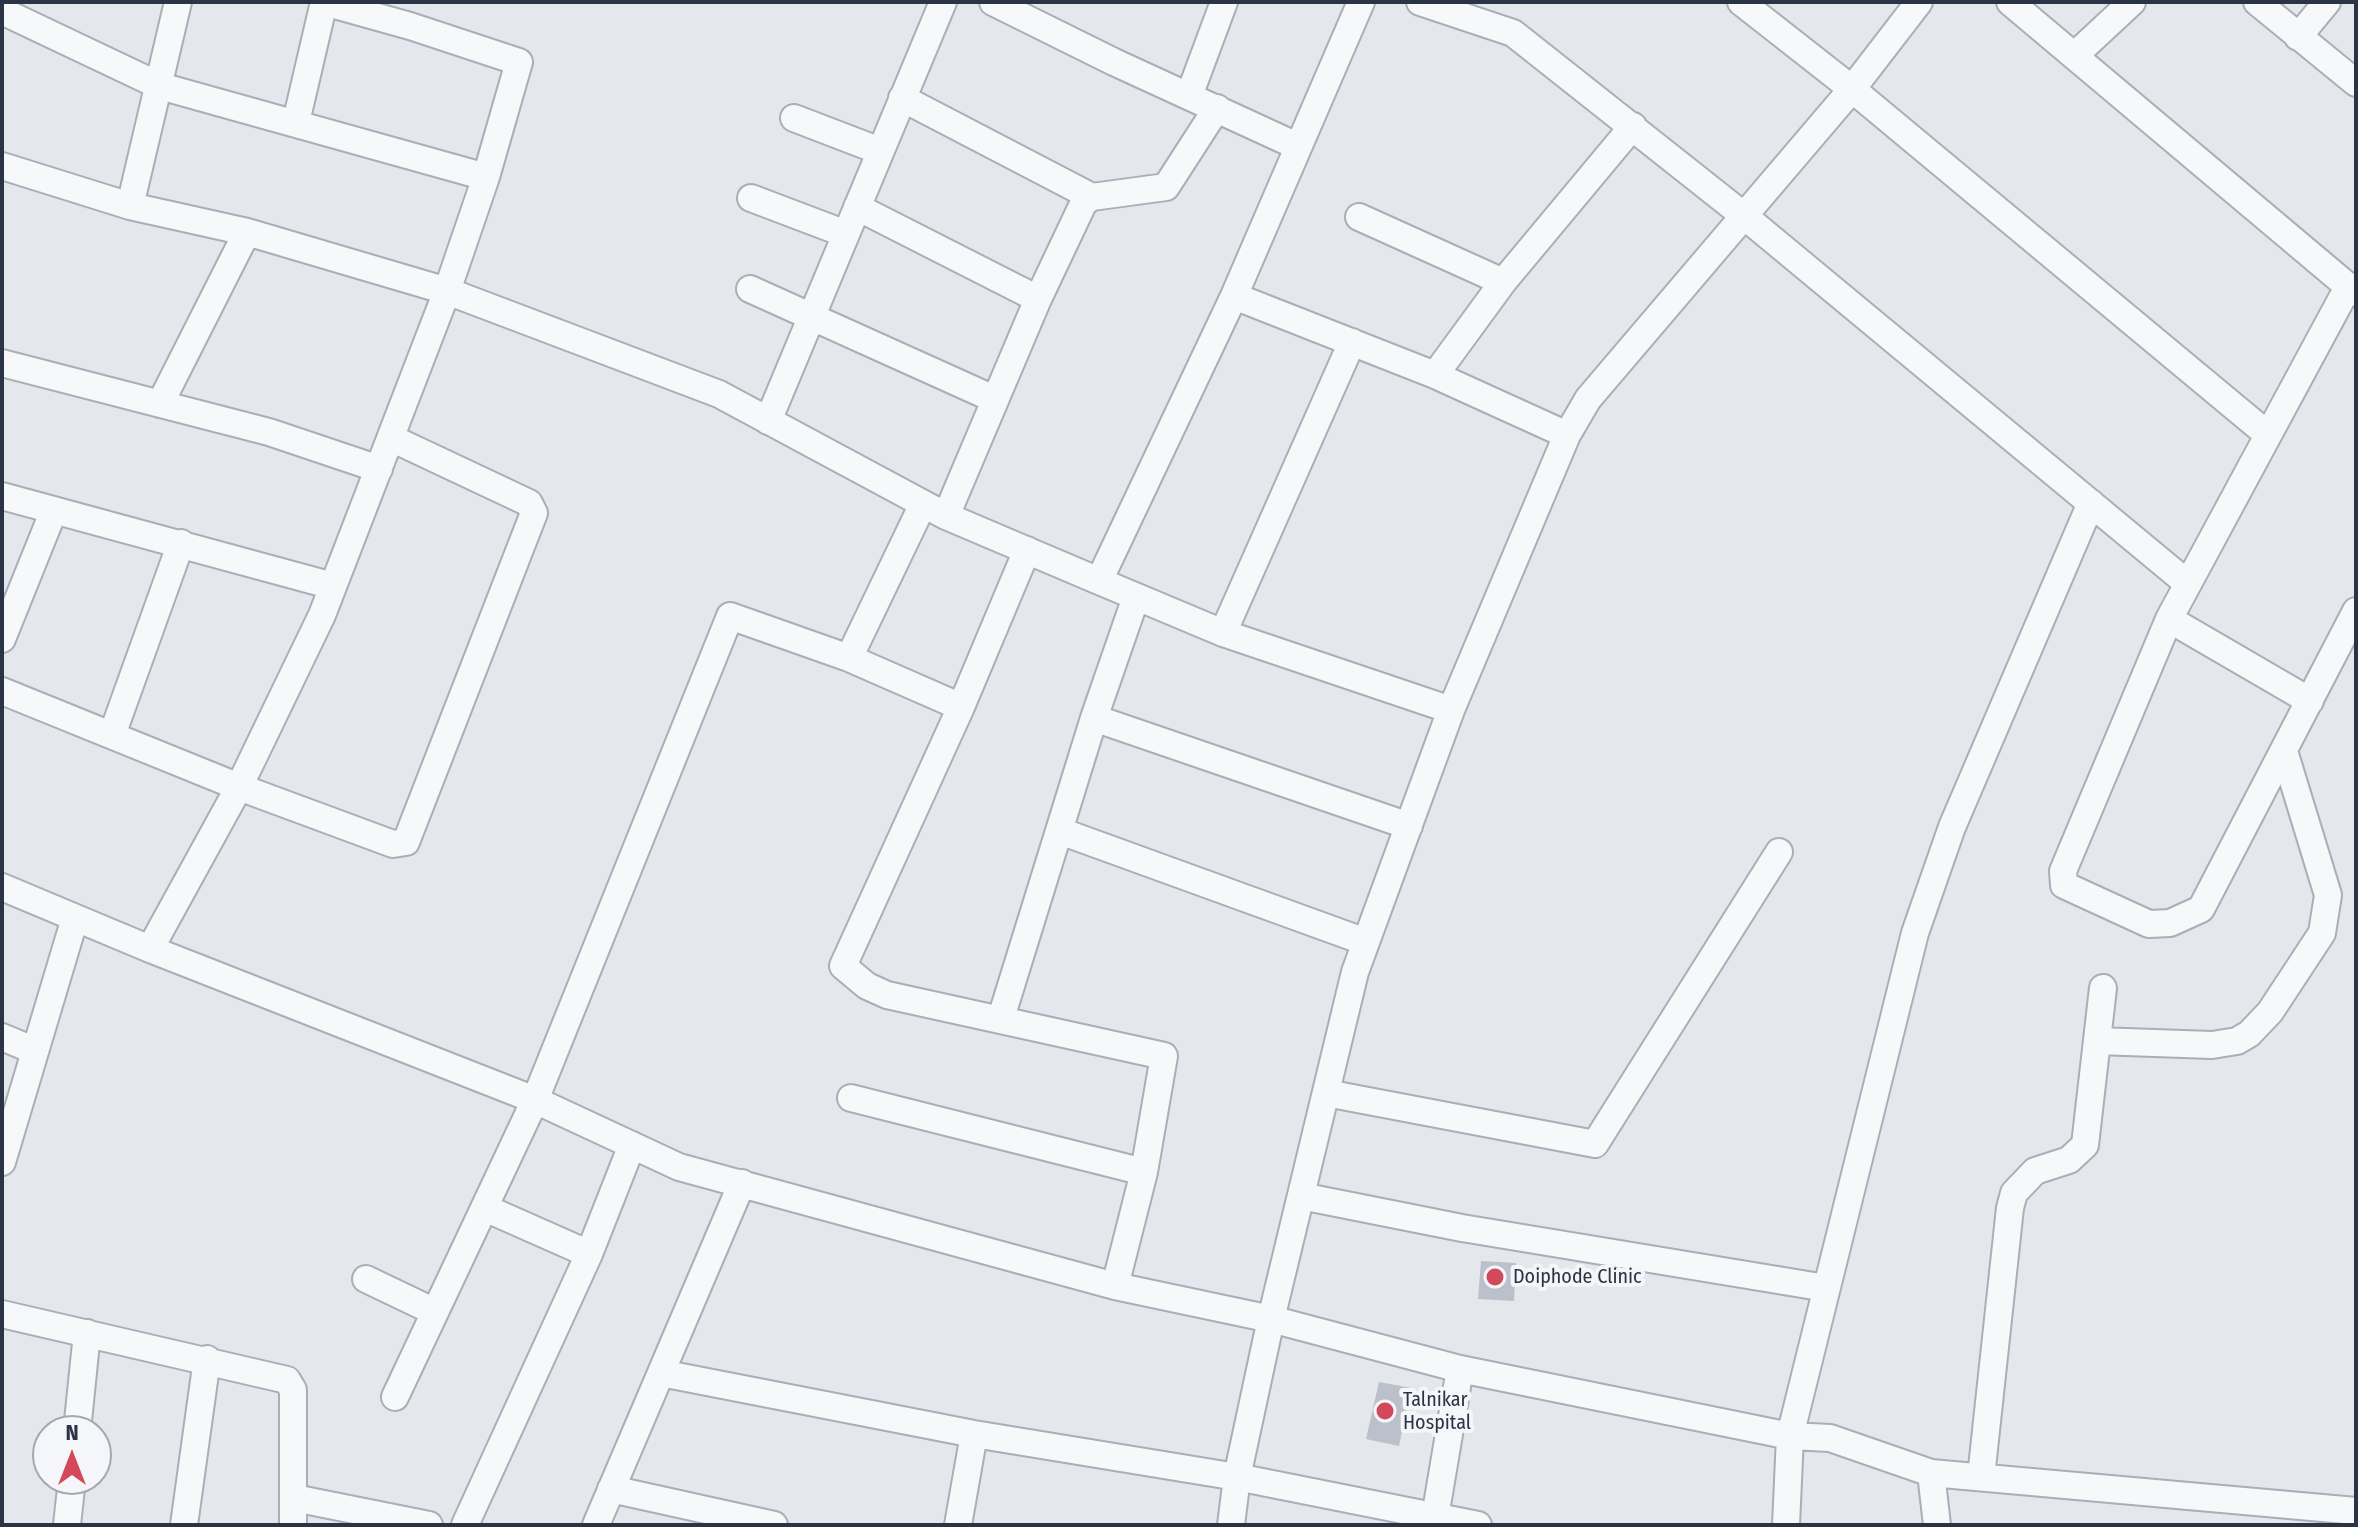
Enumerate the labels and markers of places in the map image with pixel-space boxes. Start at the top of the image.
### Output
place label: Doiphode Clinic [1513,1265,1642,1289]
marker: Doiphode Clinic [1484,1266,1506,1288]
place label: Talnikar Hospital [1403,1388,1471,1435]
marker: Talnikar Hospital [1374,1400,1396,1422]

